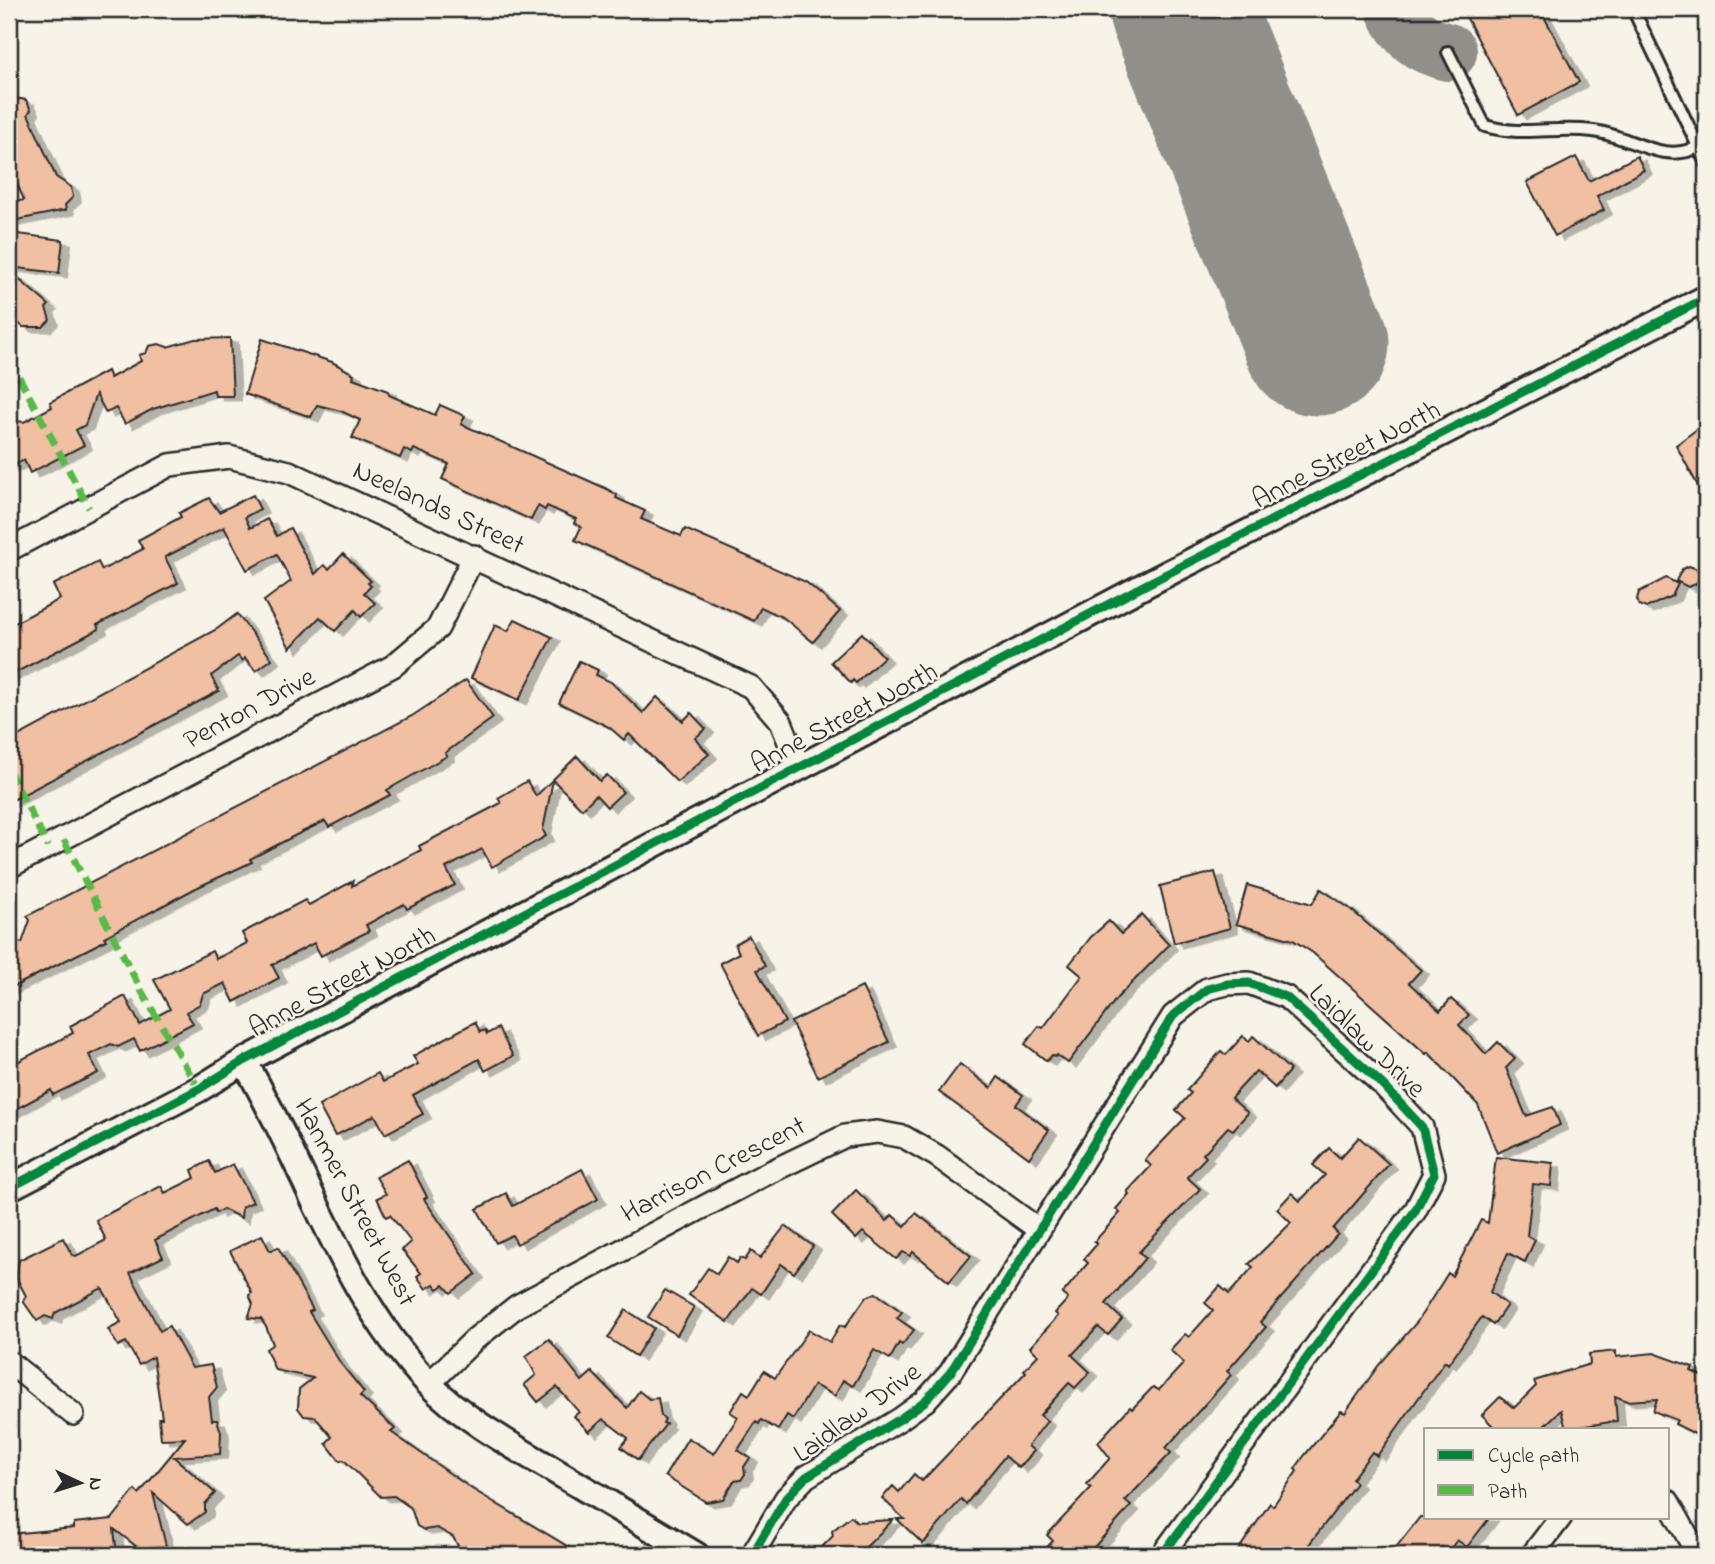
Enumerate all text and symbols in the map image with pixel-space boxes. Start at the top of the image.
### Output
street label: Anne Street North [1246,391,1448,521]
street label: Neelands Street [345,451,531,567]
street label: Anne Street North [744,652,946,786]
street label: Penton Drive [177,658,324,762]
street label: Anne Street North [242,916,444,1050]
street label: Laidlaw Drive [1298,975,1434,1109]
street label: Hanmer Street West [282,1092,426,1314]
street label: Harrison Crescent [614,1107,814,1235]
street label: Laidlaw Drive [785,1353,931,1475]
legend [1424,1428,1670,1518]
text: Cycle path [1488,1442,1579,1474]
north arrow [46,1448,116,1518]
text: N [81,1477,108,1492]
text: Path [1488,1478,1527,1508]

